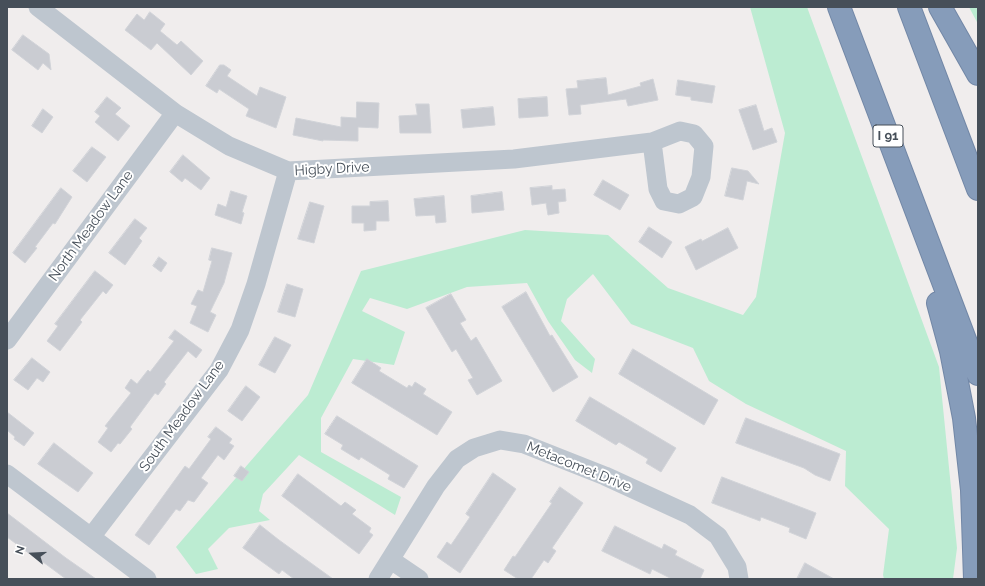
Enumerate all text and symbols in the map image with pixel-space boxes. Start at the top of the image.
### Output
road number: I 91 [873,125,903,147]
street label: Higby Drive [294,159,370,179]
street label: North Meadow Lane [45,168,137,284]
street label: South Meadow Lane [136,357,228,475]
street label: Metacomet Drive [524,438,634,496]
north arrow [12,534,52,574]
text: N [13,544,28,556]

